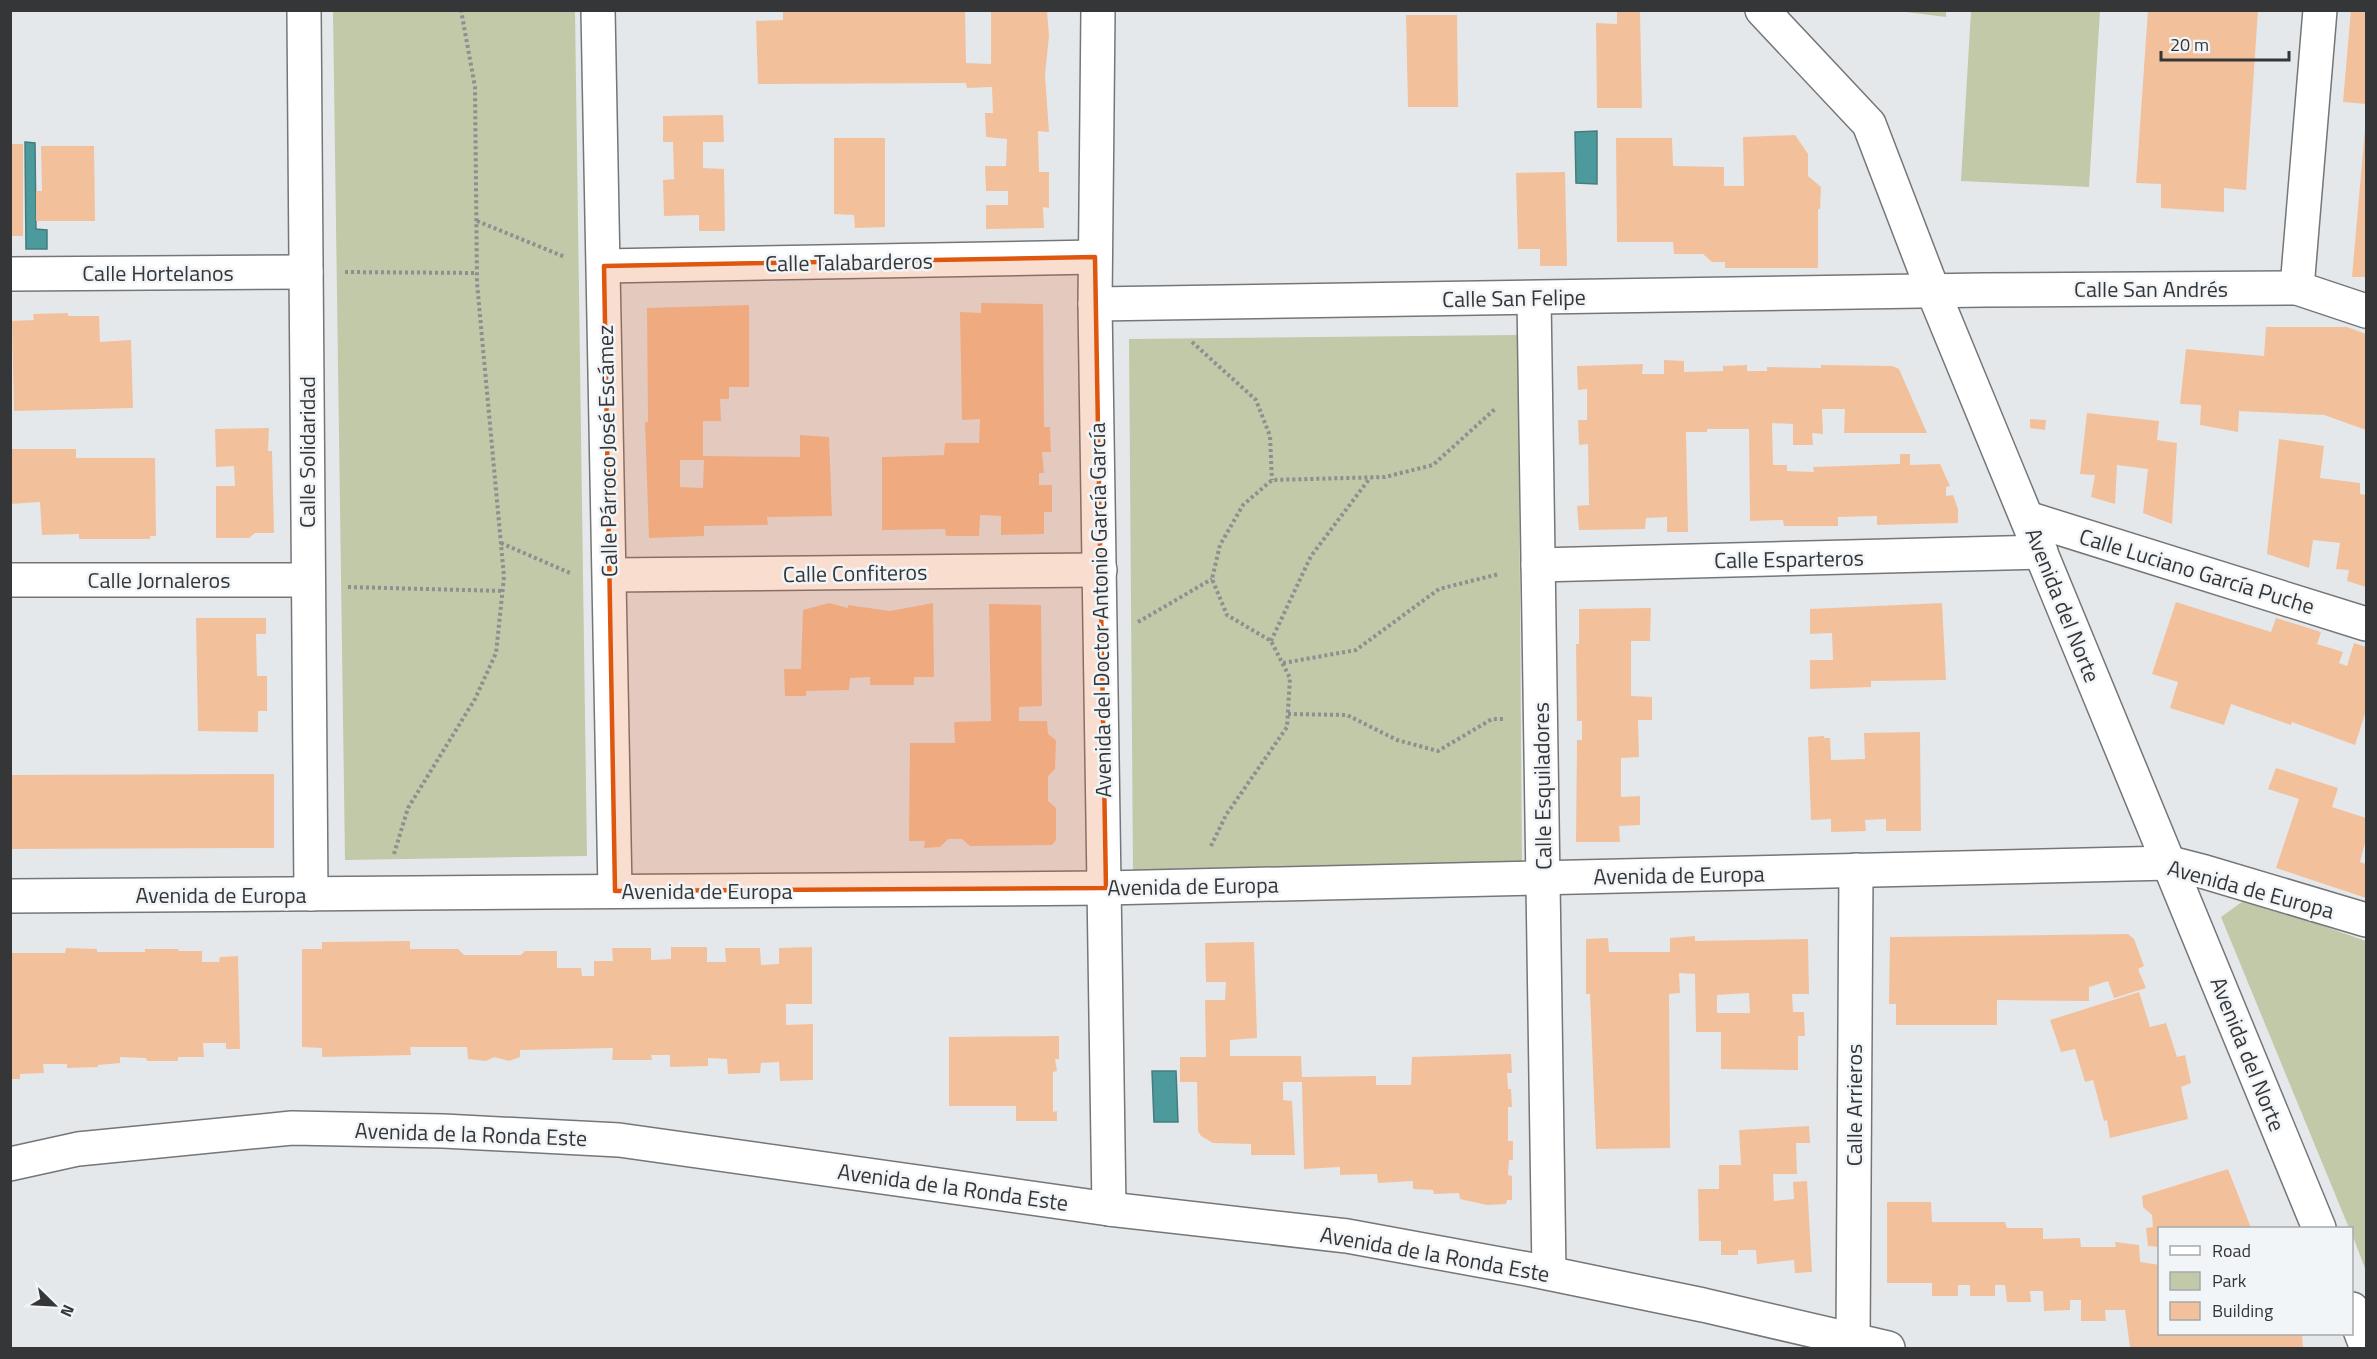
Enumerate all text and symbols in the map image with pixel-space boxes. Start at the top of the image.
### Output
scale bar [2161,24,2288,62]
text: 20 m [2170,31,2209,58]
street label: Calle Talabarderos [765,244,933,280]
street label: Calle Hortelanos [82,256,234,290]
street label: Calle San Andrés [2074,272,2228,306]
street label: Calle San Felipe [1442,280,1586,316]
street label: Calle Párroco José Escámez [588,325,626,577]
street label: Calle Solidaridad [290,376,324,528]
street label: Avenida del Doctor Antonio García García [1080,422,1120,798]
street label: Calle Luciano García Puche [2075,519,2319,623]
street label: Avenida del Norte [2017,523,2109,687]
street label: Calle Esparteros [1714,541,1864,577]
street label: Calle Confiteros [782,555,928,591]
street label: Calle Jornaleros [88,563,230,597]
street label: Calle Esquiladores [1524,702,1560,870]
street label: Avenida de Europa [2164,850,2338,928]
street label: Avenida de Europa [1593,857,1765,893]
street label: Avenida de Europa [1107,868,1279,904]
street label: Avenida de Europa [621,874,793,908]
street label: Avenida de Europa [135,878,307,912]
street label: Avenida del Norte [2202,972,2294,1136]
street label: Calle Arrieros [1837,1044,1871,1166]
street label: Avenida de la Ronda Este [354,1113,588,1155]
street label: Avenida de la Ronda Este [836,1154,1070,1220]
street label: Avenida de la Ronda Este [1318,1217,1552,1291]
legend [2158,1227,2353,1335]
text: Road [2212,1237,2251,1264]
text: Park [2212,1267,2247,1294]
north arrow [24,1275,84,1335]
text: Building [2212,1297,2273,1324]
text: N [54,1301,81,1321]

